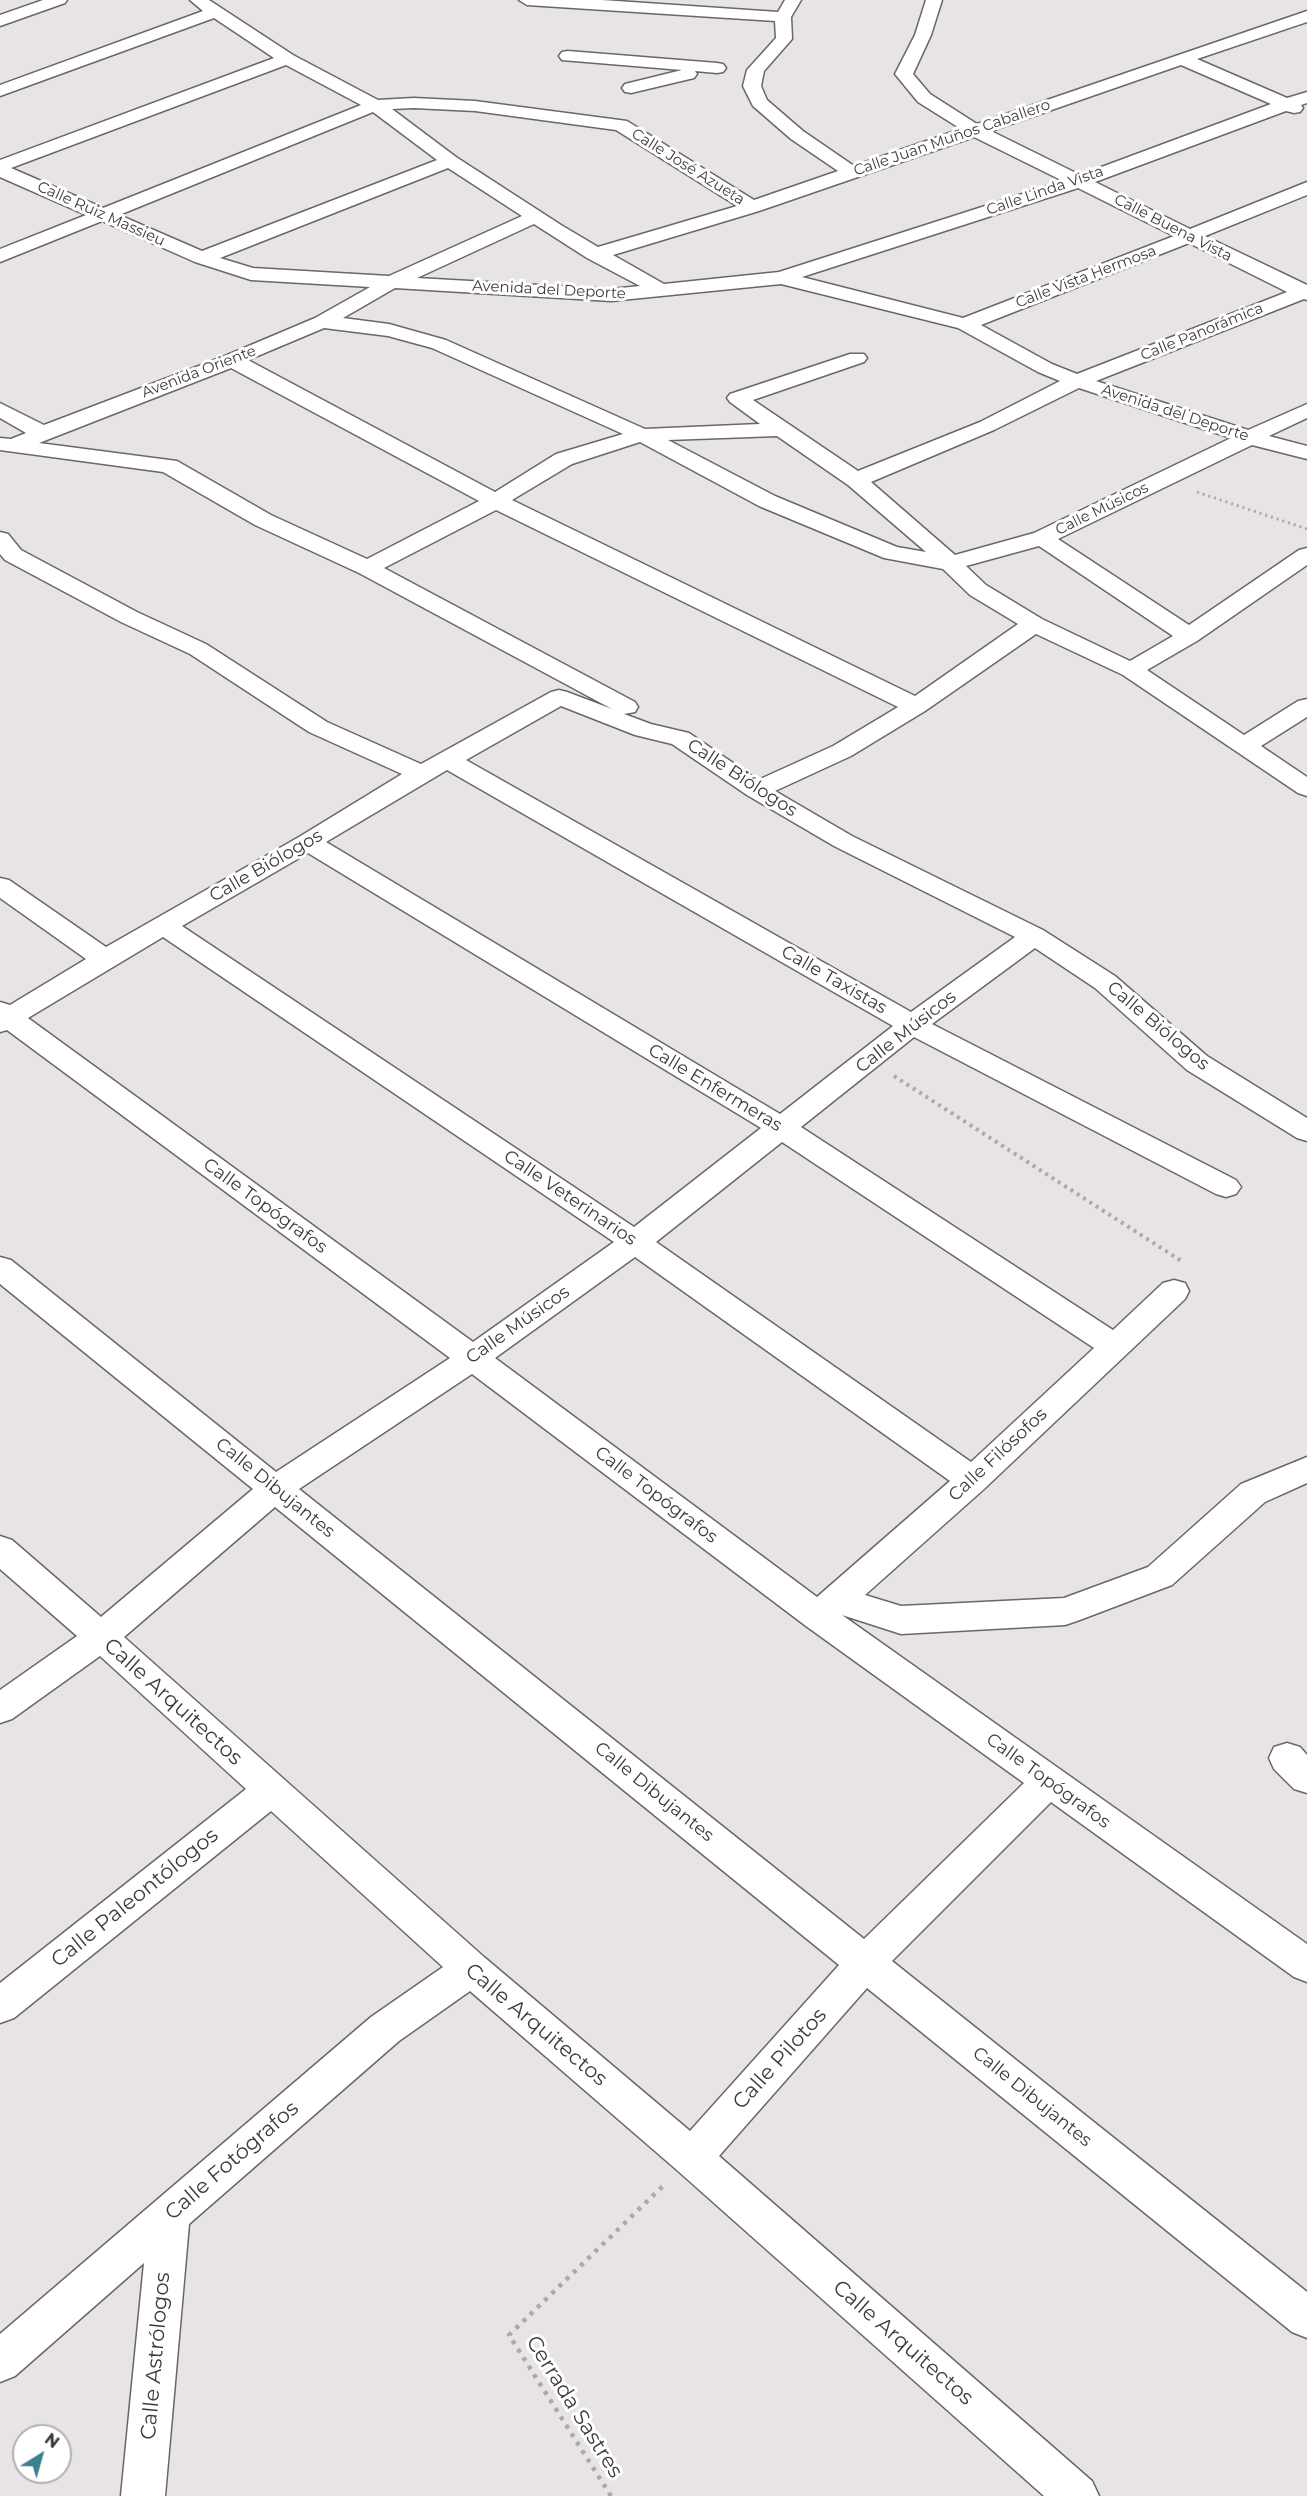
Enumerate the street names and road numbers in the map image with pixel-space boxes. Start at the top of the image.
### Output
street label: Calle Juan Muños Caballero [851,96,1053,180]
street label: Calle José Azueta [628,125,748,209]
street label: Calle Linda Vista [984,163,1106,219]
street label: Calle Ruiz Massieu [34,178,168,250]
street label: Calle Buena Vista [1111,190,1235,266]
street label: Calle Vista Hermosa [1013,242,1159,312]
street label: Avenida del Deporte [472,277,626,303]
street label: Calle Panorámica [1138,299,1266,365]
street label: Avenida Oriente [139,342,259,402]
street label: Avenida del Deporte [1099,381,1251,445]
street label: Calle Músicos [1053,479,1151,539]
street label: Calle Biólogos [683,734,801,822]
street label: Calle Biólogos [206,825,326,907]
street label: Calle Taxistas [777,941,891,1019]
street label: Calle Biólogos [1103,977,1213,1075]
street label: Calle Músicos [851,986,961,1078]
street label: Calle Enfermeras [644,1039,786,1137]
street label: Calle Veterinarios [500,1146,640,1250]
street label: Calle Topógrafos [199,1154,331,1258]
street label: Calle Músicos [462,1281,574,1369]
street label: Calle Filósofos [944,1404,1052,1506]
street label: Calle Dibujantes [211,1433,339,1543]
street label: Calle Topógrafos [590,1442,722,1548]
street label: Calle Arquitectos [98,1633,248,1771]
street label: Calle Topógrafos [982,1729,1114,1833]
street label: Calle Dibujantes [590,1737,718,1847]
street label: Calle Paleontólogos [46,1823,224,1973]
street label: Calle Arquitectos [460,1958,612,2092]
street label: Calle Pilotos [728,2003,832,2115]
street label: Calle Dibujantes [968,2042,1096,2152]
street label: Calle Fotógrafos [160,2096,304,2226]
street label: Calle Astrólogos [136,2271,176,2441]
street label: Calle Arquitectos [828,2275,978,2411]
street label: Cerrada Sastres [520,2331,628,2483]

